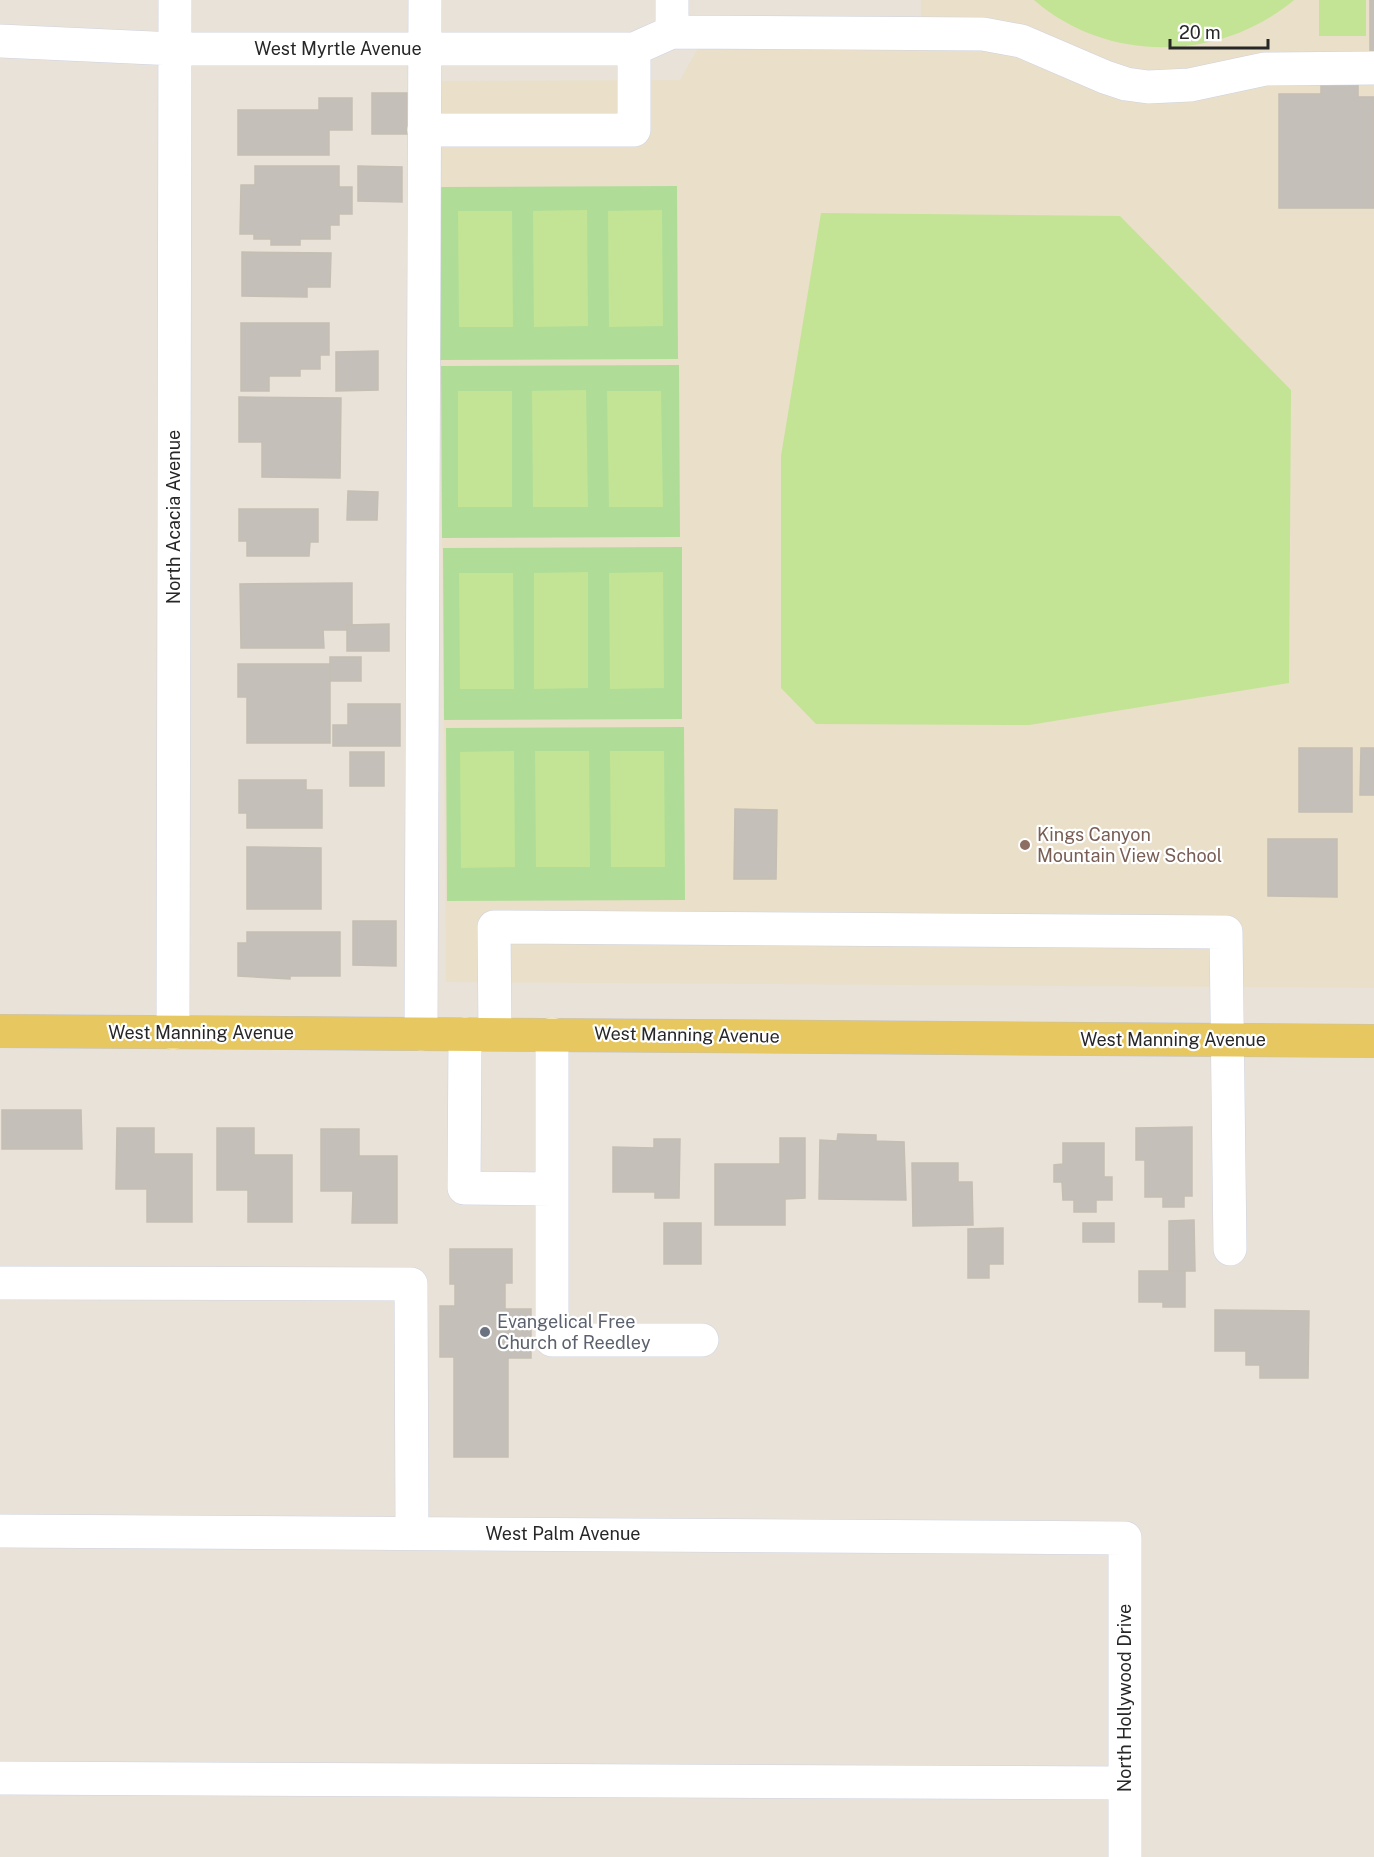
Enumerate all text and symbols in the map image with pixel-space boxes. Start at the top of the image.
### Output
scale bar [1170,12,1268,50]
text: 20 m [1179,22,1221,43]
street label: West Myrtle Avenue [254,38,422,59]
street label: North Acacia Avenue [163,430,184,604]
place label: Kings Canyon Mountain View School [1037,824,1222,866]
marker: Kings Canyon Mountain View School [1018,838,1032,852]
street label: West Manning Avenue [108,1022,294,1043]
street label: West Manning Avenue [594,1022,780,1047]
street label: West Manning Avenue [1080,1029,1266,1050]
place label: Evangelical Free Church of Reedley [497,1311,651,1353]
marker: Evangelical Free Church of Reedley [478,1325,492,1339]
street label: West Palm Avenue [485,1523,641,1544]
street label: North Hollywood Drive [1114,1604,1135,1792]

